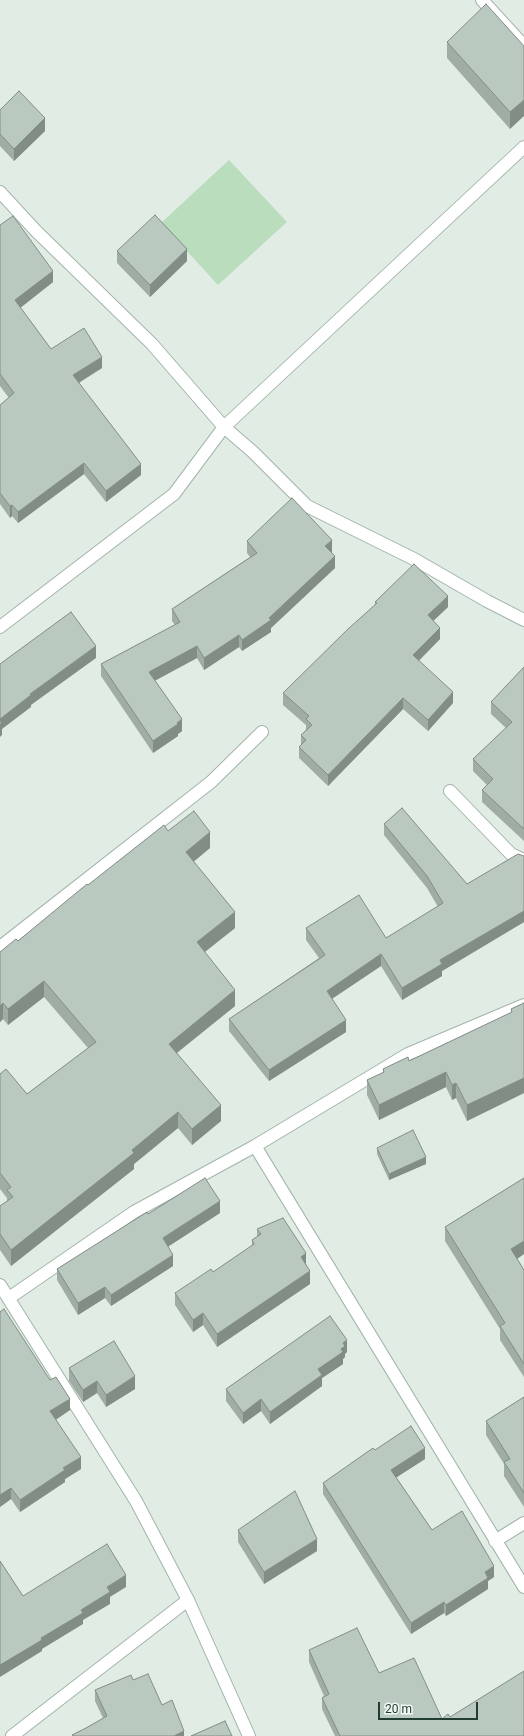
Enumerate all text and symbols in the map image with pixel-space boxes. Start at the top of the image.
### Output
scale bar [380,1694,480,1720]
text: 20 m [385,1702,412,1716]

